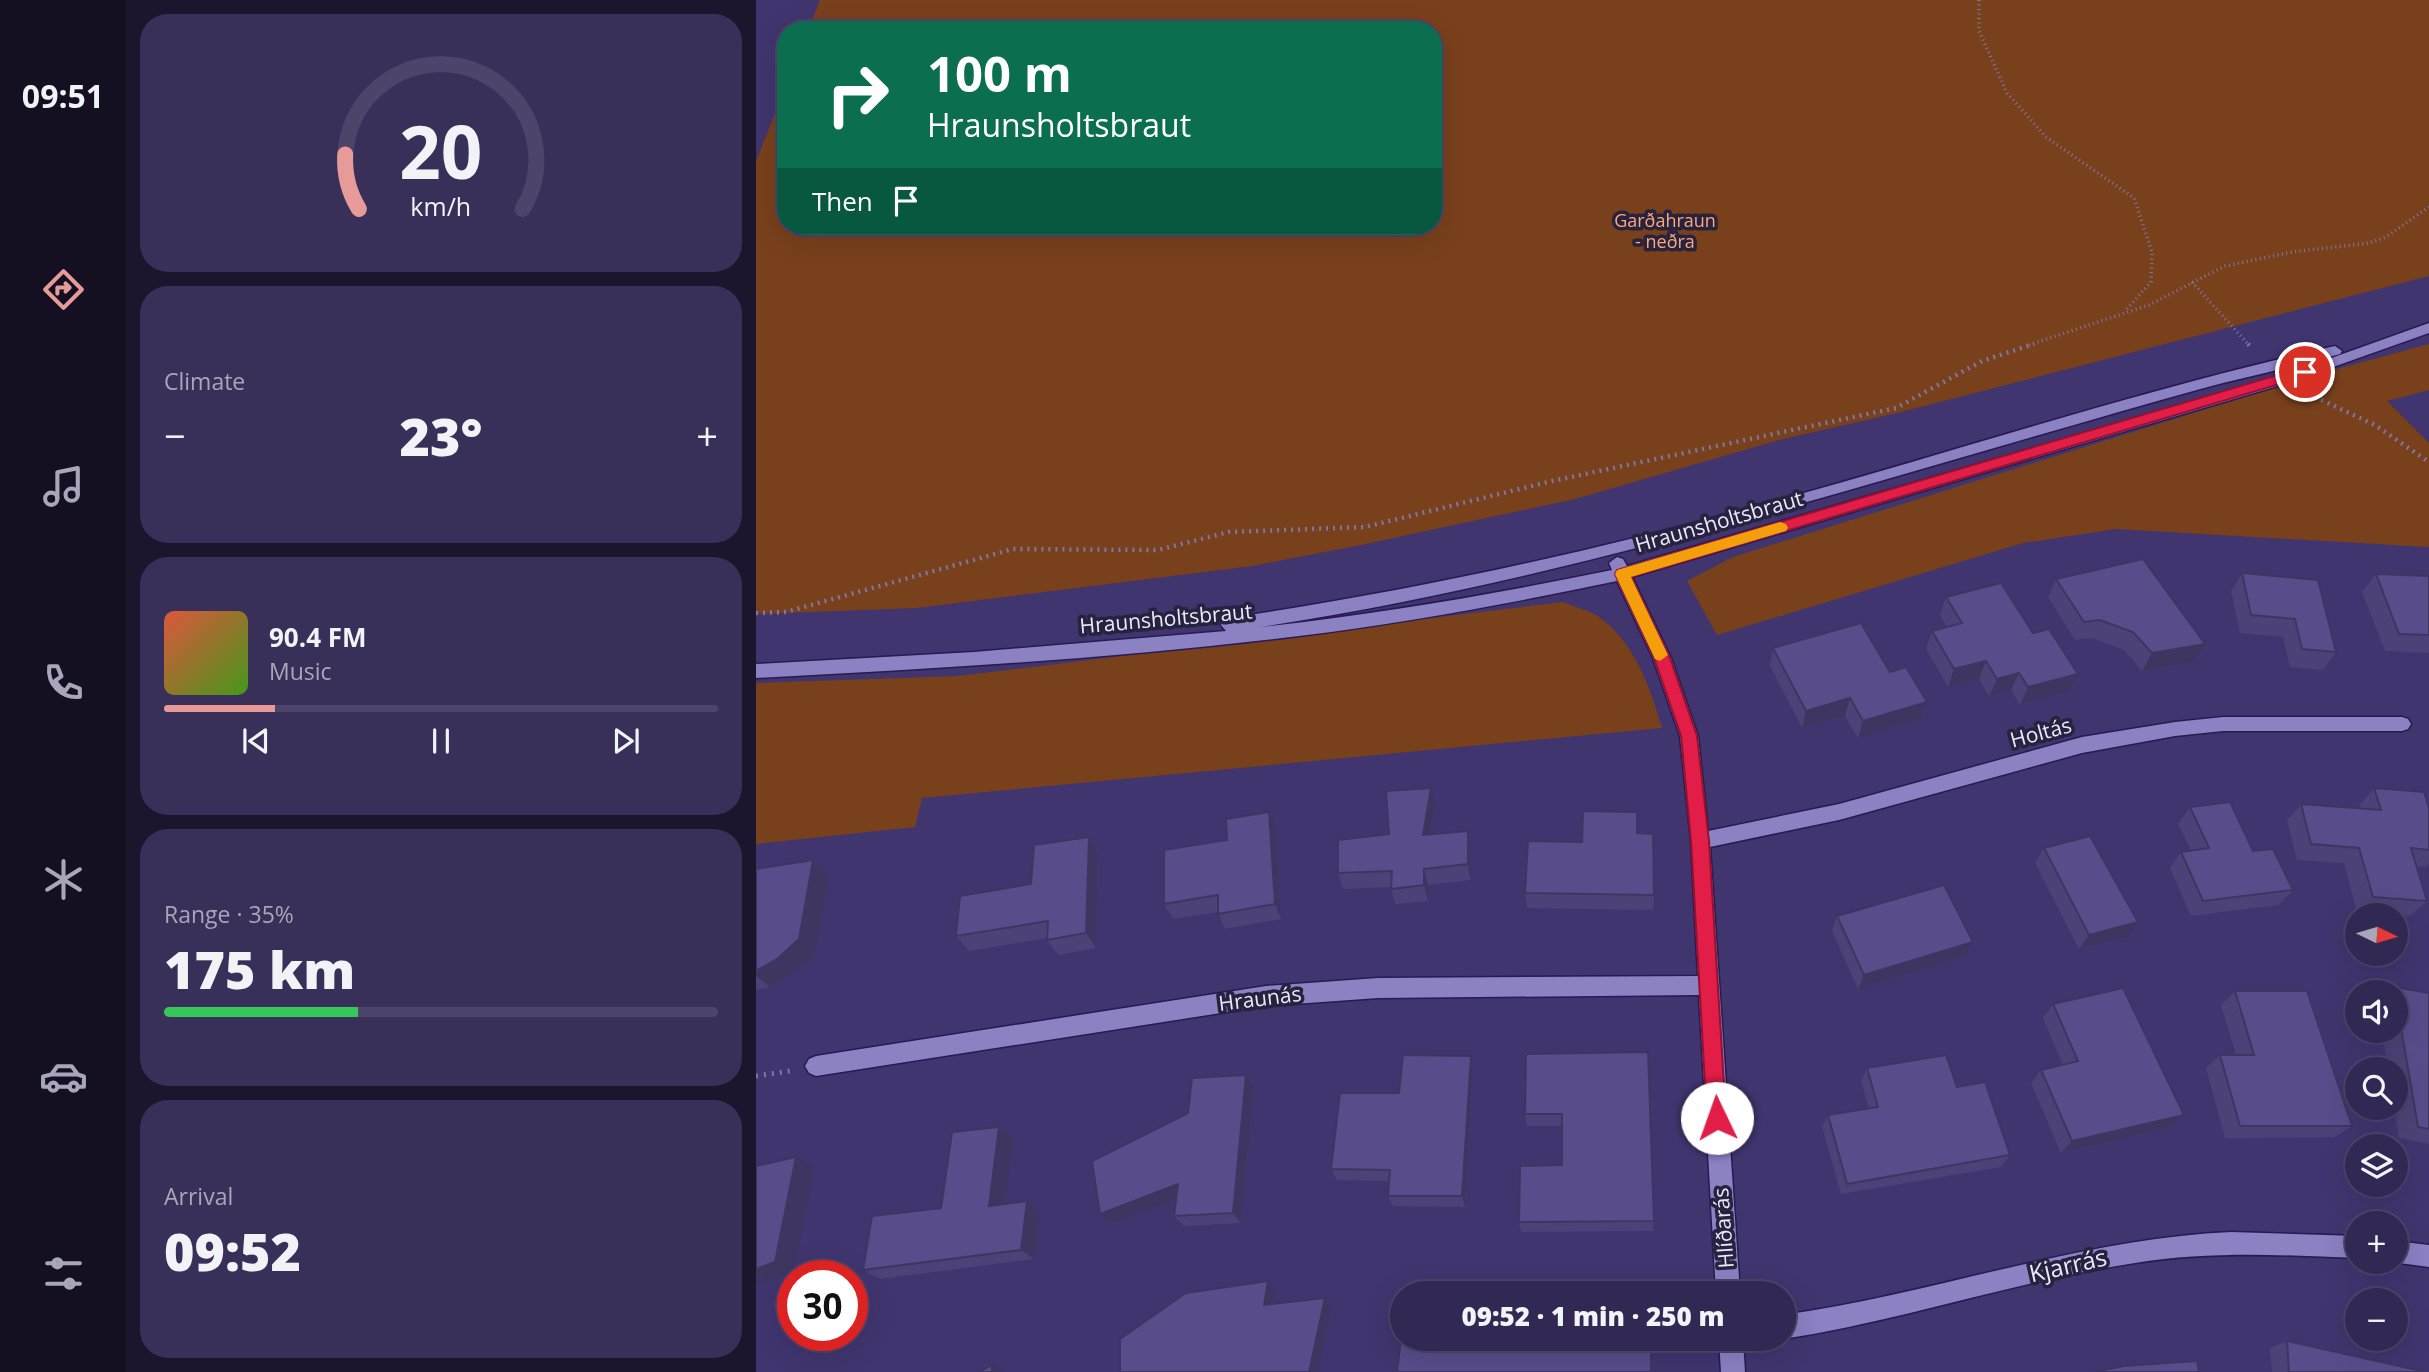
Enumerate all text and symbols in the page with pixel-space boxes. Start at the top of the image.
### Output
text: 100 m [927,40,1072,106]
icon: right [812,49,903,140]
text: 09:51 [22,74,104,117]
text: 20 [399,101,483,200]
text: Hraunsholtsbraut [927,103,1191,146]
icon: arrive [887,182,925,220]
text: Then [812,183,873,219]
text: km/h [411,189,471,223]
park label: Garðahraun - neðra [1614,208,1716,253]
icon: directions [39,265,88,314]
pin [2275,342,2335,402]
icon: arrive [2286,353,2324,391]
text: Climate [164,365,245,397]
text: 23° [400,400,482,471]
text: − [164,409,186,461]
text: + [696,409,718,461]
icon: music [39,462,88,511]
street label: Hraunsholtsbraut [1632,484,1806,558]
street label: Hraunsholtsbraut [1078,597,1253,640]
text: 90.4 FM [269,619,367,655]
text: Music [269,655,332,687]
icon: phone [39,658,88,707]
street label: Holtás [2007,710,2075,754]
icon: previous [237,722,275,760]
icon: pause [422,722,460,760]
icon: next [607,722,645,760]
icon: climate [39,855,88,904]
text: Range · 35% [164,898,294,930]
north arrow [2345,903,2408,966]
map controls [2345,903,2408,1351]
text: 175 km [164,933,355,1004]
street label: Hraunás [1217,979,1303,1017]
button: sound [2345,980,2408,1043]
icon: car [39,1052,88,1101]
button: search [2345,1057,2408,1120]
position arrow [1680,1081,1754,1155]
button: layers [2345,1134,2408,1197]
text: Arrival [164,1180,233,1212]
street label: Hlíðarás [1706,1187,1740,1269]
button: + [2345,1211,2408,1274]
text: 09:52 [164,1215,301,1286]
street label: Kjarrás [2026,1240,2110,1289]
icon: filters [39,1249,88,1298]
speed limit sign: 30 [777,1260,868,1351]
button: − [2345,1288,2408,1351]
text: 09:52 · 1 min · 250 m [1462,1298,1724,1334]

